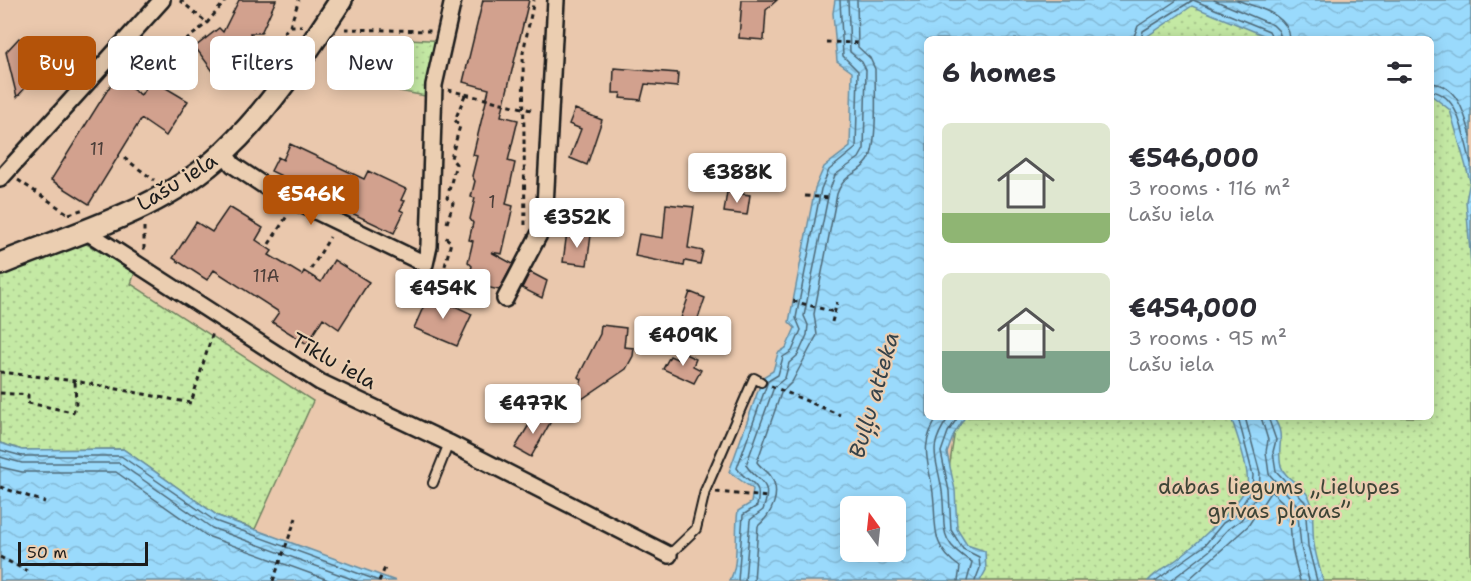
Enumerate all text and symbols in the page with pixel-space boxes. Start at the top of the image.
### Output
chip: Buy [18,36,96,90]
chip: Rent [108,36,198,90]
chip: Filters [210,36,315,90]
chip: New [327,36,414,90]
text: 6 homes [942,55,1056,90]
icon: filters [1383,56,1416,89]
house number: 11 [90,137,104,161]
text: €546,000 [1128,140,1259,175]
street label: Lašu iela [131,146,223,218]
icon: home [990,147,1062,219]
pin: €388K [695,153,779,204]
text: €388K [702,159,772,185]
pin: €546K [269,175,353,226]
text: 3 rooms · 116 m² [1128,175,1290,201]
text: €546K [277,181,345,207]
house number: 1 [488,190,496,214]
pin: €352K [535,198,619,249]
text: Lašu iela [1128,201,1214,227]
text: €352K [543,204,611,230]
house number: 11A [253,264,279,288]
pin: €454K [401,269,485,320]
text: €454K [409,275,477,301]
text: €454,000 [1128,290,1257,325]
icon: home [990,297,1062,369]
pin: €409K [641,316,725,367]
text: €409K [648,322,718,348]
text: 3 rooms · 95 m² [1128,325,1287,351]
street label: Tīklu iela [286,326,382,396]
water label: Buļļu atteka [842,329,907,462]
text: Lašu iela [1128,351,1214,377]
pin: €477K [491,384,575,435]
text: €477K [499,390,567,416]
park label: dabas liegums „Lielupes grīvas pļavas” [1158,473,1400,526]
north arrow [840,496,906,562]
map controls [840,496,906,562]
scale bar [18,539,148,566]
text: 50 m [27,542,67,563]

